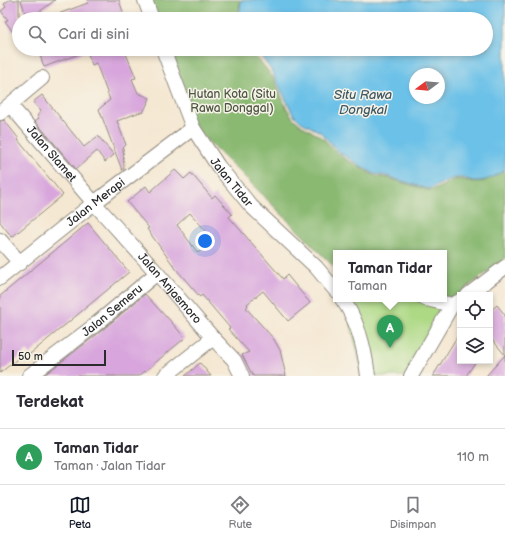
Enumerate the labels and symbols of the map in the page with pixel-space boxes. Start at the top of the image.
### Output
north arrow [409,68,445,104]
park label: Hutan Kota (Situ Rawa Donggal) [188,87,276,116]
water label: Situ Rawa Dongkal [334,87,392,118]
street label: Jalan Slamet [23,123,80,185]
street label: Jalan Tidar [207,155,256,211]
street label: Jalan Merapi [63,175,128,230]
your location [195,231,215,251]
street label: Jalan Anjasmoro [134,250,205,327]
street label: Jalan Semeru [79,281,146,340]
pin: A [377,315,403,348]
scale bar [12,348,106,367]

